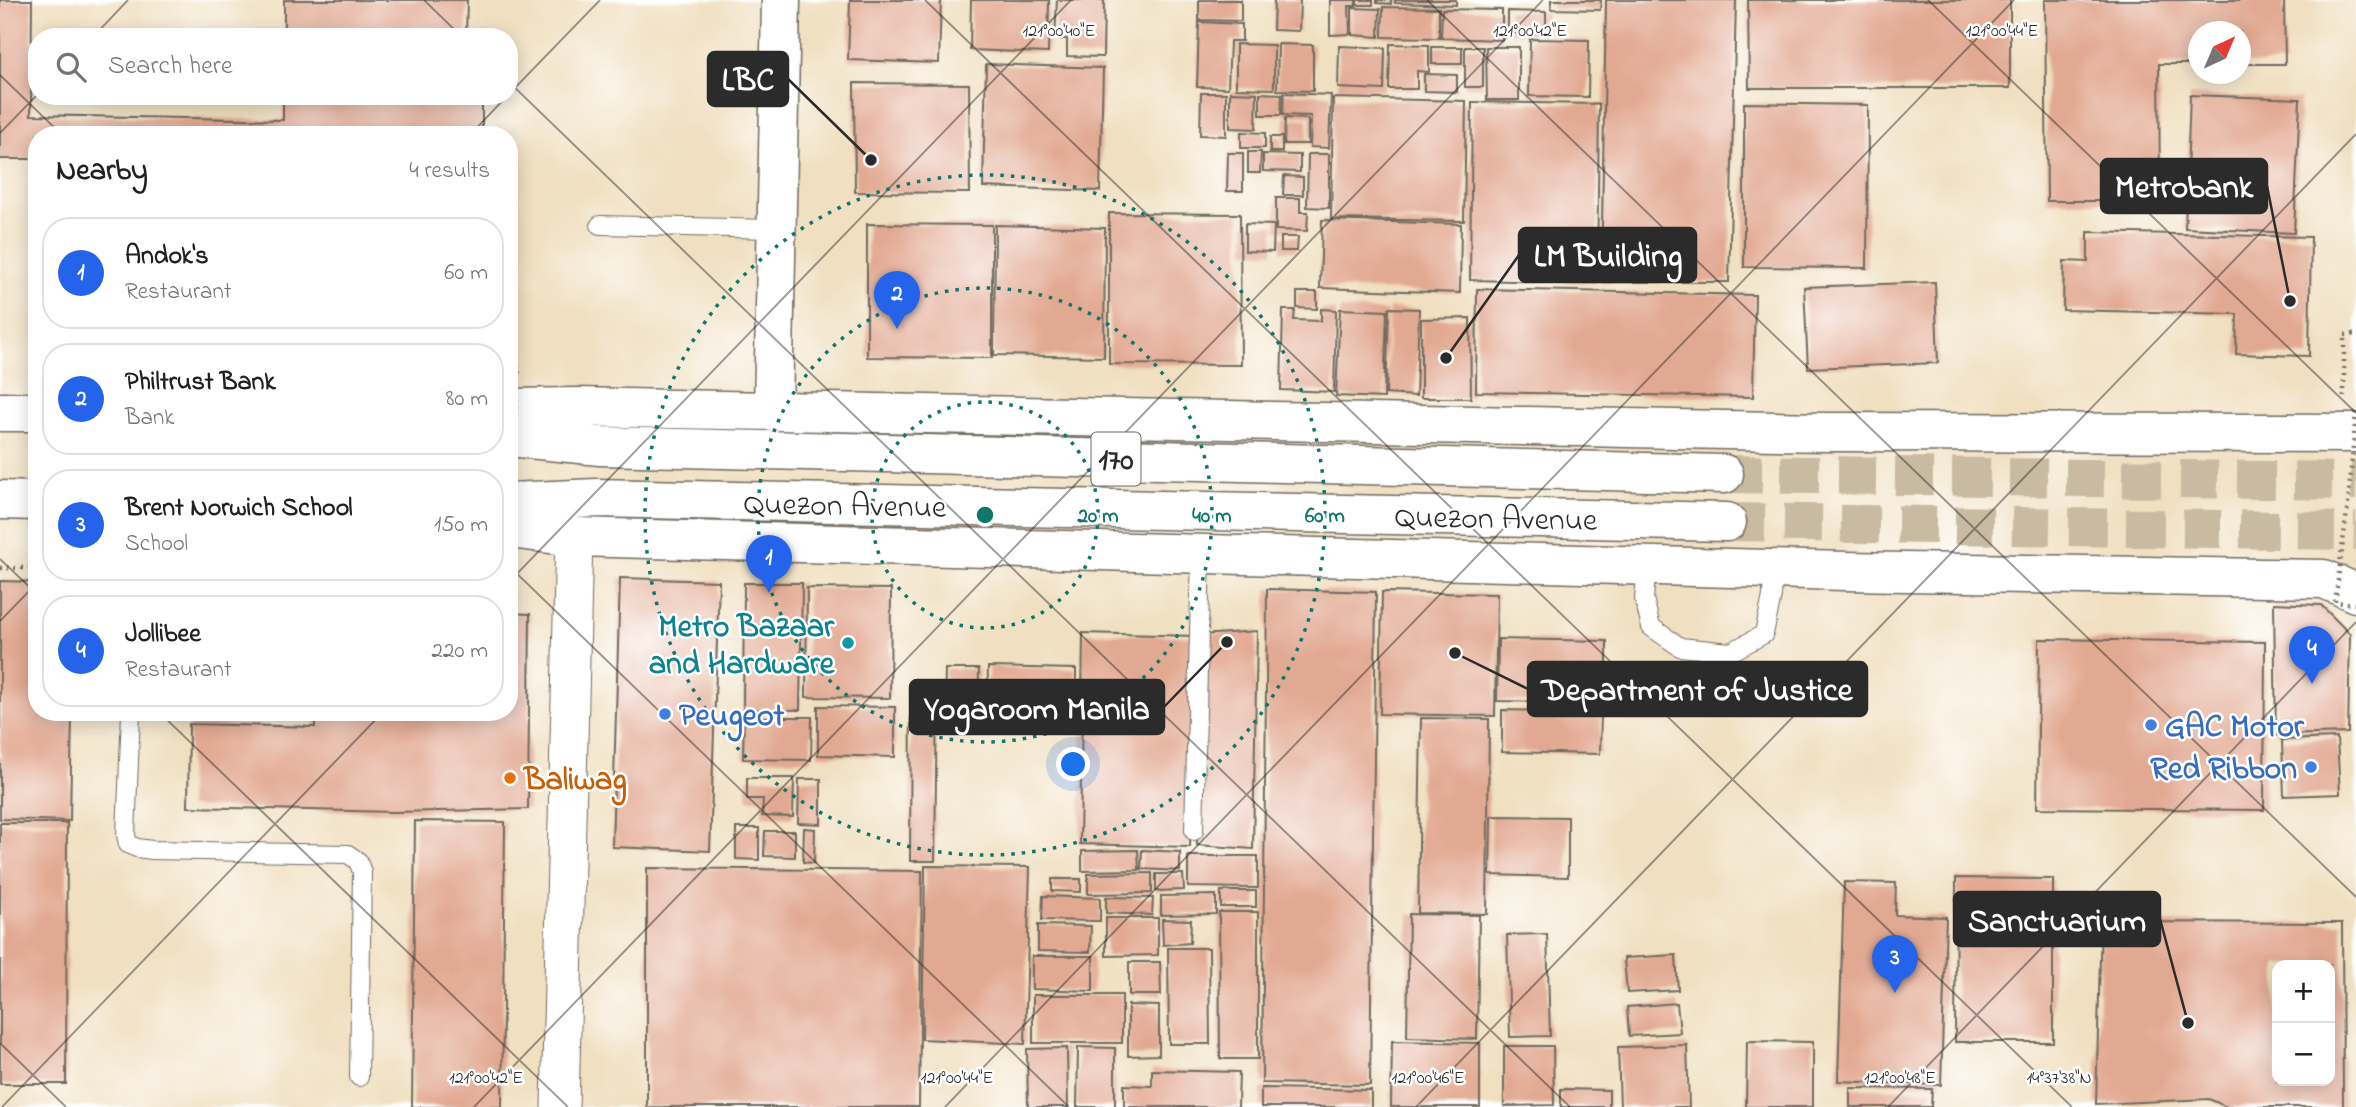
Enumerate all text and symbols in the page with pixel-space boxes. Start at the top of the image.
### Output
text: 121°00'40"E [1023,19,1096,45]
text: 121°00'42"E [1493,19,1567,45]
text: 121°00'44"E [1966,19,2038,45]
north arrow [2188,21,2251,84]
search box [28,28,518,105]
icon: search [52,48,90,86]
text: Search here [108,48,233,86]
callout: LBC [708,52,788,106]
text: LBC [722,58,774,106]
text: Nearby [56,150,148,194]
text: 4 results [409,155,490,188]
callout: Metrobank [2101,159,2267,213]
text: Metrobank [2115,165,2254,213]
callout: LM Building [1519,228,1696,282]
text: LM Building [1534,234,1682,283]
text: Andok's [125,238,209,276]
text: 1 [77,257,85,290]
text: 60 m [444,257,488,290]
pin: 2 [874,271,920,329]
text: Restaurant [125,276,232,309]
text: Philtrust Bank [125,364,276,402]
text: 2 [75,383,87,416]
text: 80 m [446,383,488,416]
text: Bank [125,402,174,435]
road number: 170 [1092,432,1140,486]
street label: Quezon Avenue [743,482,947,533]
text: Brent Norwich School [125,490,353,528]
street label: Quezon Avenue [1394,495,1598,546]
text: 20 m [1076,502,1119,532]
text: 40 m [1192,502,1232,532]
text: 60 m [1305,502,1345,532]
centre of rings [973,503,997,527]
text: 3 [76,509,86,542]
text: 150 m [434,509,488,542]
text: School [125,528,188,561]
pin: 1 [746,535,792,593]
place label: Metro Bazaar and Hardware [649,605,836,689]
text: Jollibee [125,616,201,654]
pin: 4 [2289,626,2335,684]
text: 4 [76,635,86,668]
text: 220 m [432,635,488,668]
marker: Metro Bazaar and Hardware [840,635,856,651]
text: Restaurant [125,654,232,687]
callout: Department of Justice [1528,662,1867,716]
text: Department of Justice [1540,668,1854,716]
callout: Yogaroom Manila [910,680,1164,734]
text: Yogaroom Manila [923,687,1150,736]
place label: Peugeot [679,694,785,742]
place label: GAC Motor [2165,705,2305,752]
marker: Peugeot [657,706,673,722]
marker: GAC Motor [2143,717,2159,733]
your location [1056,747,1090,781]
place label: Red Ribbon [2150,747,2297,794]
place label: Baliwag [522,758,627,806]
marker: Red Ribbon [2303,759,2319,775]
marker: Baliwag [502,770,518,786]
callout: Sanctuarium [1954,892,2160,946]
text: Sanctuarium [1968,899,2146,947]
pin: 3 [1872,935,1918,993]
map controls [2272,960,2335,1086]
button: + [2272,960,2335,1023]
button: − [2272,1023,2335,1086]
text: 121°00'42"E [449,1066,523,1092]
text: 121°00'44"E [921,1066,993,1092]
text: 121°00'46"E [1391,1066,1465,1092]
text: 121°00'48"E [1864,1066,1936,1092]
text: 14°37'38"N [2026,1066,2092,1092]

